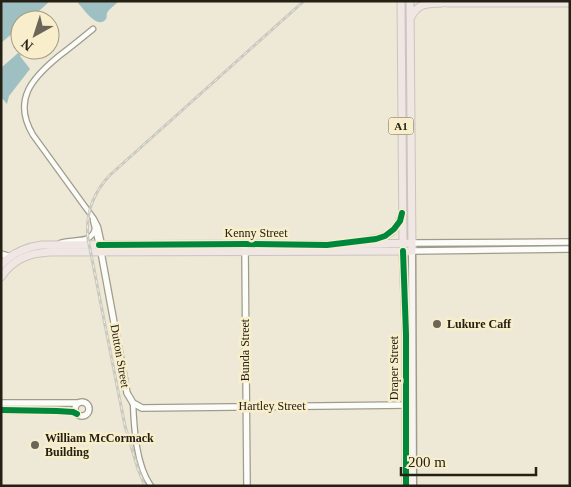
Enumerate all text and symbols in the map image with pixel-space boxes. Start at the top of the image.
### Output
north arrow [10,10,60,60]
text: N [18,36,36,54]
road number: A1 [388,118,414,134]
street label: Kenny Street [225,226,288,240]
place label: Lukure Caff [447,317,512,331]
street label: Bunda Street [238,318,252,381]
marker: Lukure Caff [431,318,443,330]
street label: Dutton Street [108,323,133,390]
street label: Draper Street [387,335,401,400]
street label: Hartley Street [239,399,306,413]
place label: William McCormack Building [45,431,154,459]
marker: William McCormack Building [29,439,41,451]
scale bar [401,444,536,476]
text: 200 m [408,454,446,470]

